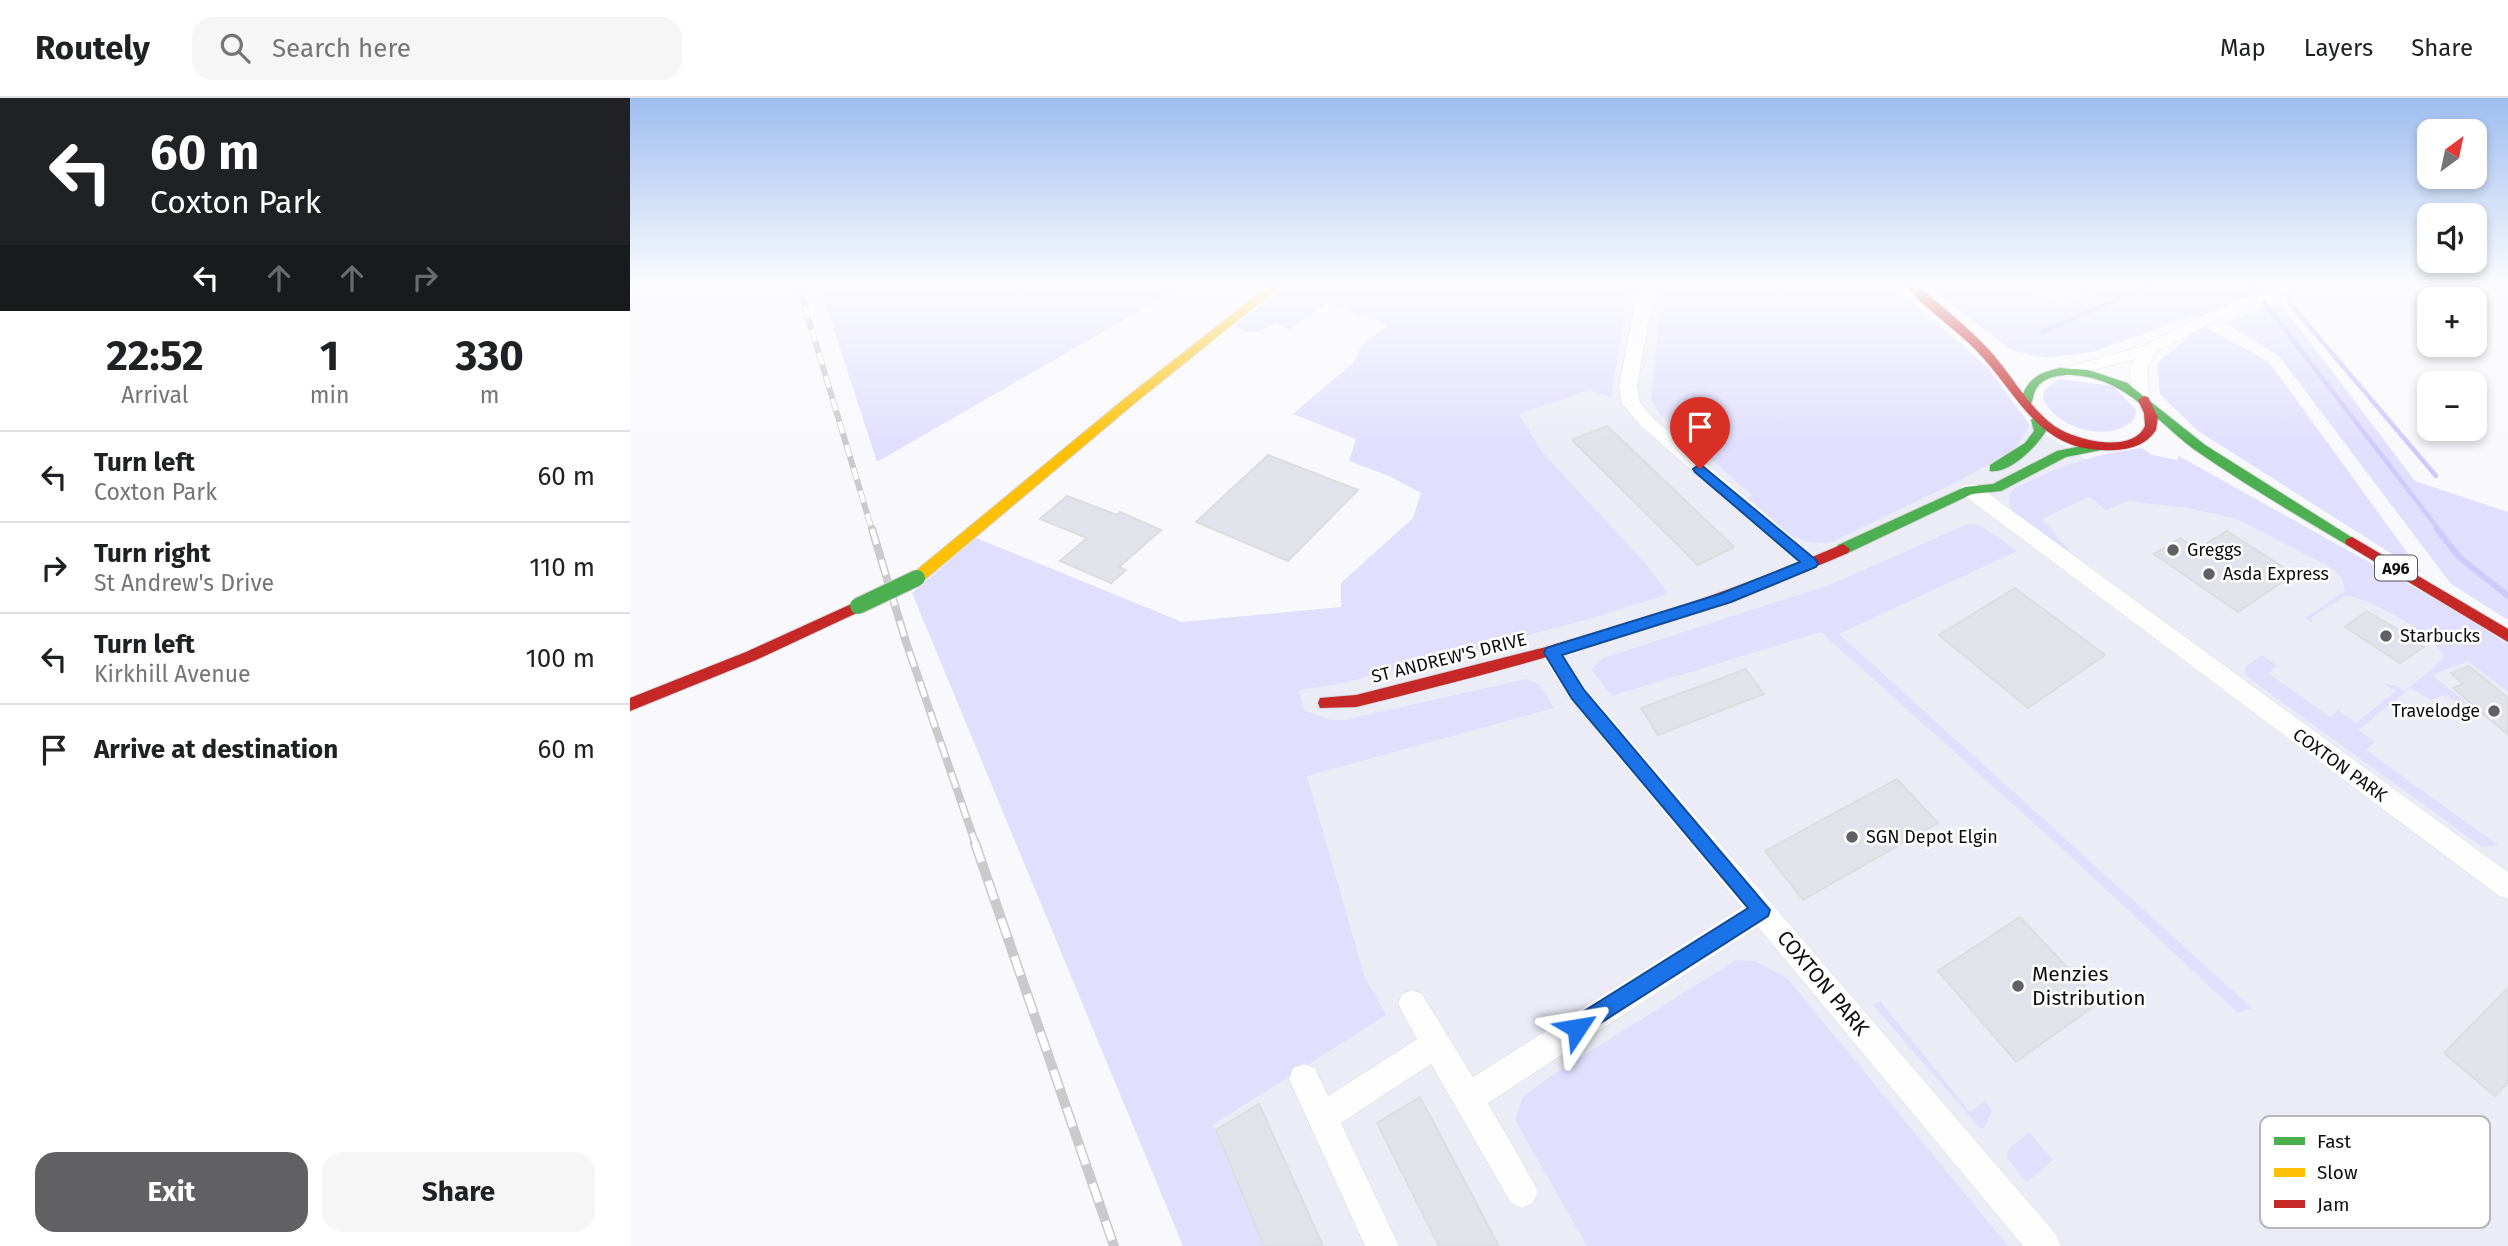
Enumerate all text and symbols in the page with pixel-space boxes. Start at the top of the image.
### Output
search box [192,17,682,80]
text: Routely [35,28,150,68]
icon: search [216,29,254,67]
text: Search here [272,33,411,64]
text: Map [2220,34,2266,62]
text: Layers [2304,34,2373,62]
text: Share [2411,34,2473,62]
north arrow [2417,119,2487,189]
map controls [2417,119,2487,441]
text: 60 m [150,123,259,182]
icon: left [35,126,126,217]
text: Coxton Park [150,183,321,221]
button: sound [2417,203,2487,273]
icon: left [187,259,225,297]
icon: ahead [260,259,298,297]
icon: ahead [333,259,371,297]
icon: right [406,259,444,297]
button: + [2417,287,2487,357]
text: 22:52 [106,331,204,381]
text: 1 [320,331,339,381]
text: 330 [456,331,524,381]
button: − [2417,371,2487,441]
text: Arrival [121,381,189,409]
text: min [310,381,349,409]
text: m [480,381,500,409]
pin [1670,397,1730,469]
icon: arrive [1681,408,1719,446]
text: Turn left [94,447,195,478]
icon: left [35,458,73,496]
text: 60 m [537,461,595,492]
text: Coxton Park [94,478,217,506]
text: Turn right [94,538,211,569]
place label: Greggs [2187,539,2242,561]
marker: Greggs [2165,542,2181,558]
icon: right [35,549,73,587]
text: 110 m [529,552,595,583]
road number: A96 [2375,555,2417,580]
place label: Asda Express [2223,563,2329,585]
marker: Asda Express [2201,566,2217,582]
text: St Andrew's Drive [94,569,274,597]
place label: Starbucks [2400,625,2480,647]
street label: ST ANDREW'S DRIVE [1369,628,1529,688]
marker: Starbucks [2378,628,2394,644]
text: Turn left [94,629,195,660]
icon: left [35,640,73,678]
text: 100 m [526,643,595,674]
text: Kirkhill Avenue [94,660,251,688]
place label: Travelodge [2391,700,2480,722]
marker: Travelodge [2486,703,2502,719]
street label: COXTON PARK [2289,723,2392,807]
icon: arrive [35,731,73,769]
text: Arrive at destination [94,734,338,765]
text: 60 m [537,734,595,765]
place label: SGN Depot Elgin [1866,826,1998,848]
marker: SGN Depot Elgin [1844,829,1860,845]
street label: COXTON PARK [1771,925,1875,1041]
place label: Menzies Distribution [2032,961,2146,1011]
marker: Menzies Distribution [2010,978,2026,994]
position arrow [1540,991,1614,1065]
legend [2260,1116,2490,1228]
text: Fast [2317,1130,2351,1153]
button: Exit [35,1152,308,1232]
button: Share [322,1152,595,1232]
text: Slow [2317,1161,2358,1184]
text: Jam [2317,1193,2349,1216]

